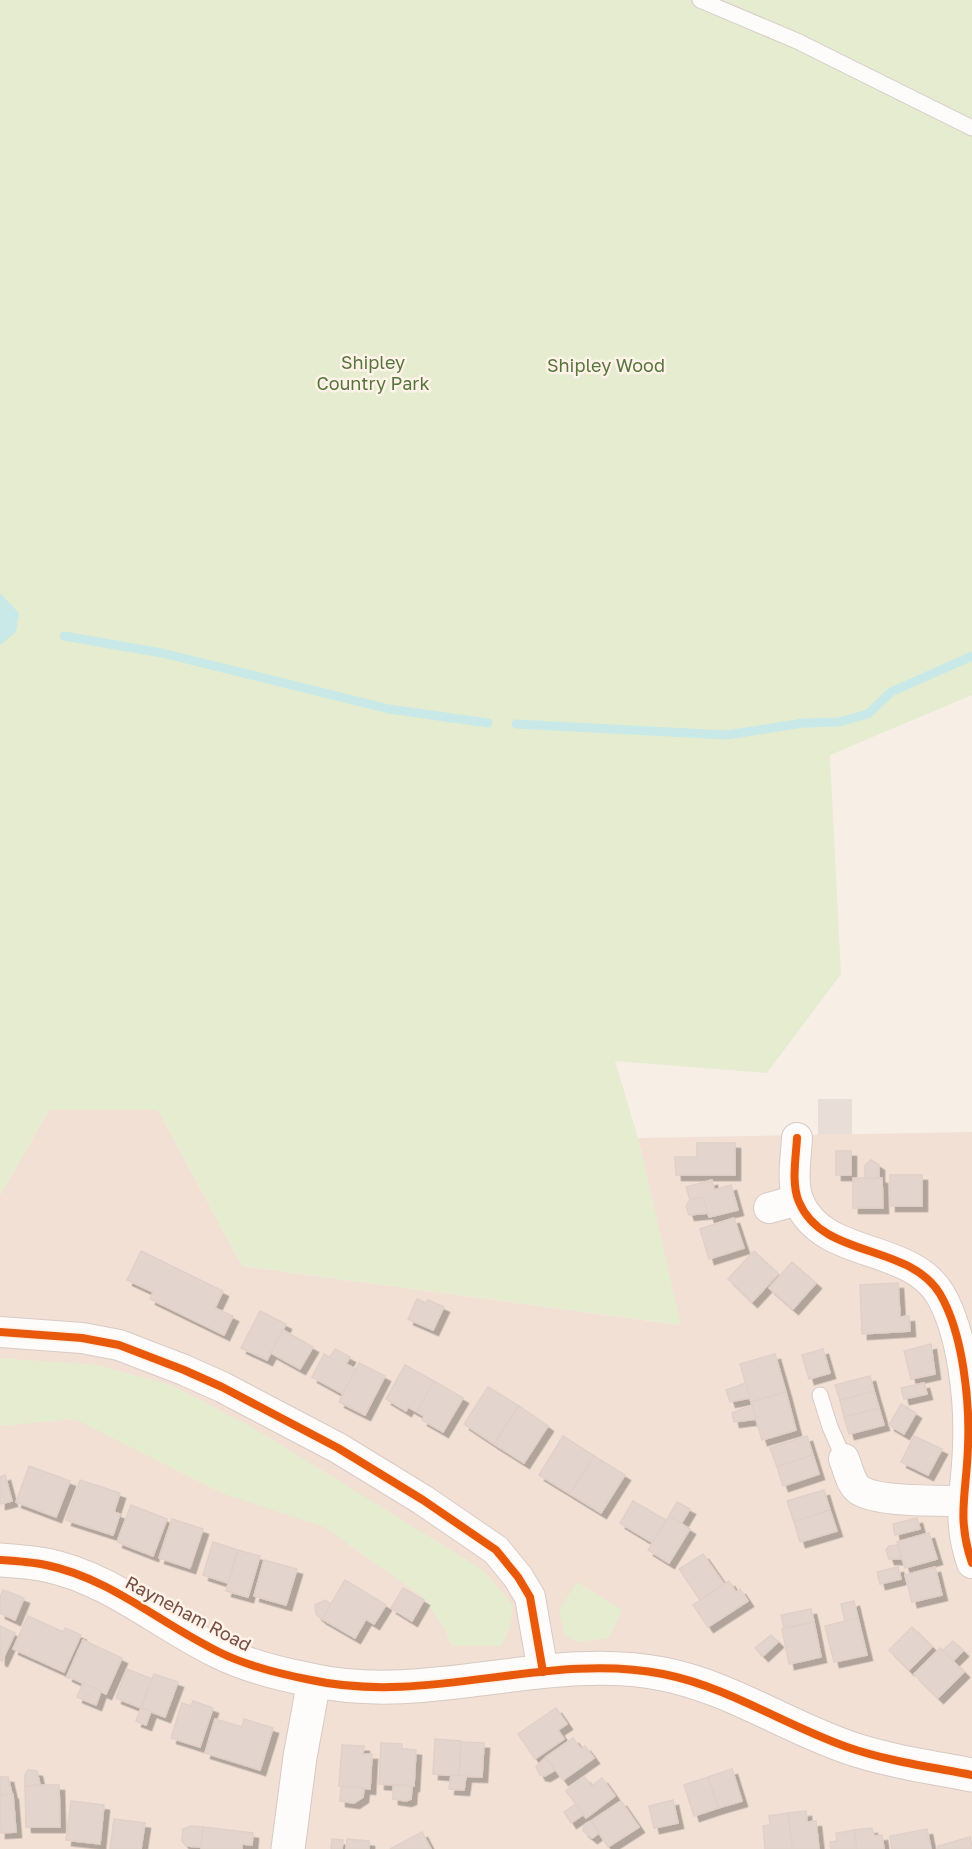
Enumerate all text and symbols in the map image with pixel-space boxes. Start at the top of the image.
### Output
park label: Shipley Country Park [316,351,430,394]
park label: Shipley Wood [547,354,665,376]
street label: Rayneham Road [122,1571,255,1656]

